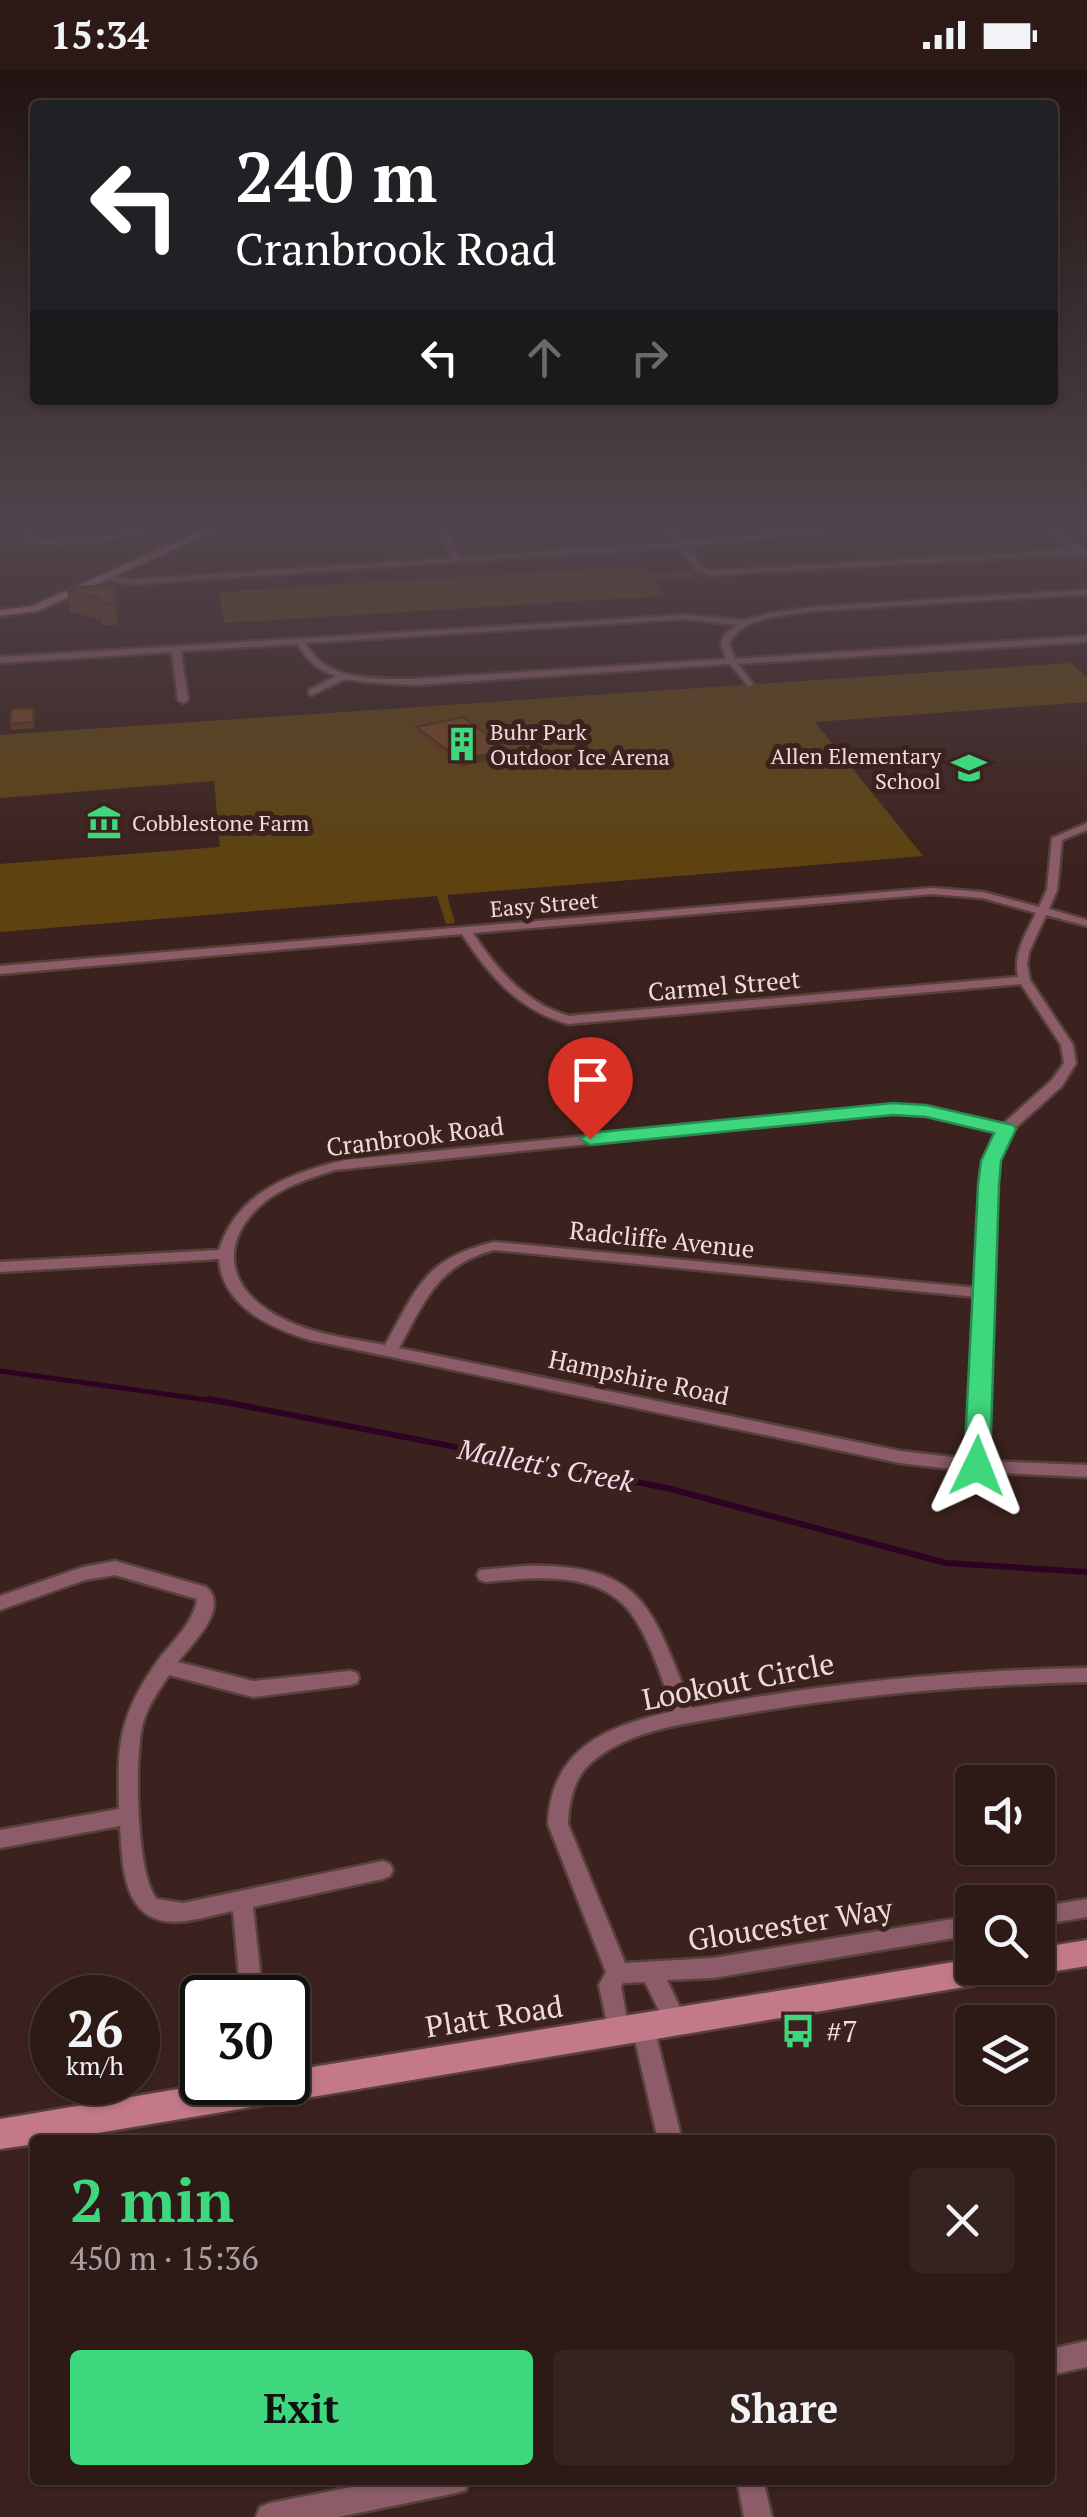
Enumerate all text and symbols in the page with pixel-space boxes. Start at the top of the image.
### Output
text: 15:34 [50,10,149,60]
text: 240 m [235,129,437,222]
icon: left [70,140,200,270]
text: Cranbrook Road [235,218,557,278]
icon: left [412,330,467,385]
icon: ahead [517,330,572,385]
icon: right [622,330,677,385]
place label: Buhr Park Outdoor Ice Arena [490,717,670,771]
building icon: Buhr Park Outdoor Ice Arena [443,725,481,763]
place label: Allen Elementary School [770,741,942,795]
school or university icon: Allen Elementary School [950,749,988,787]
museum icon: Cobblestone Farm [85,803,123,841]
place label: Cobblestone Farm [132,808,309,837]
street label: Easy Street [489,885,599,923]
street label: Carmel Street [646,962,802,1008]
pin [548,1037,633,1140]
icon: arrive [563,1052,618,1107]
street label: Cranbrook Road [324,1109,506,1163]
street label: Radcliffe Avenue [568,1213,756,1265]
street label: Hampshire Road [546,1342,732,1412]
position arrow [925,1414,1029,1518]
water label: Mallett's Creek [454,1430,638,1500]
street label: Lookout Circle [638,1643,838,1719]
map controls [955,1765,1055,2105]
button: sound [955,1765,1055,1865]
button: search [955,1885,1055,1985]
street label: Gloucester Way [685,1888,896,1960]
speed limit sign: 30 [180,1975,310,2105]
street label: Platt Road [422,1985,566,2047]
text: 26 [67,1995,123,2061]
button: layers [955,2005,1055,2105]
place label: #7 [826,2011,858,2051]
bus stop icon: #7 [779,2012,817,2050]
text: km/h [66,2049,124,2082]
text: 2 min [70,2160,234,2239]
button: close [910,2168,1015,2273]
text: 450 m · 15:36 [70,2237,258,2279]
button: Exit [70,2350,533,2465]
button: Share [553,2350,1015,2465]

